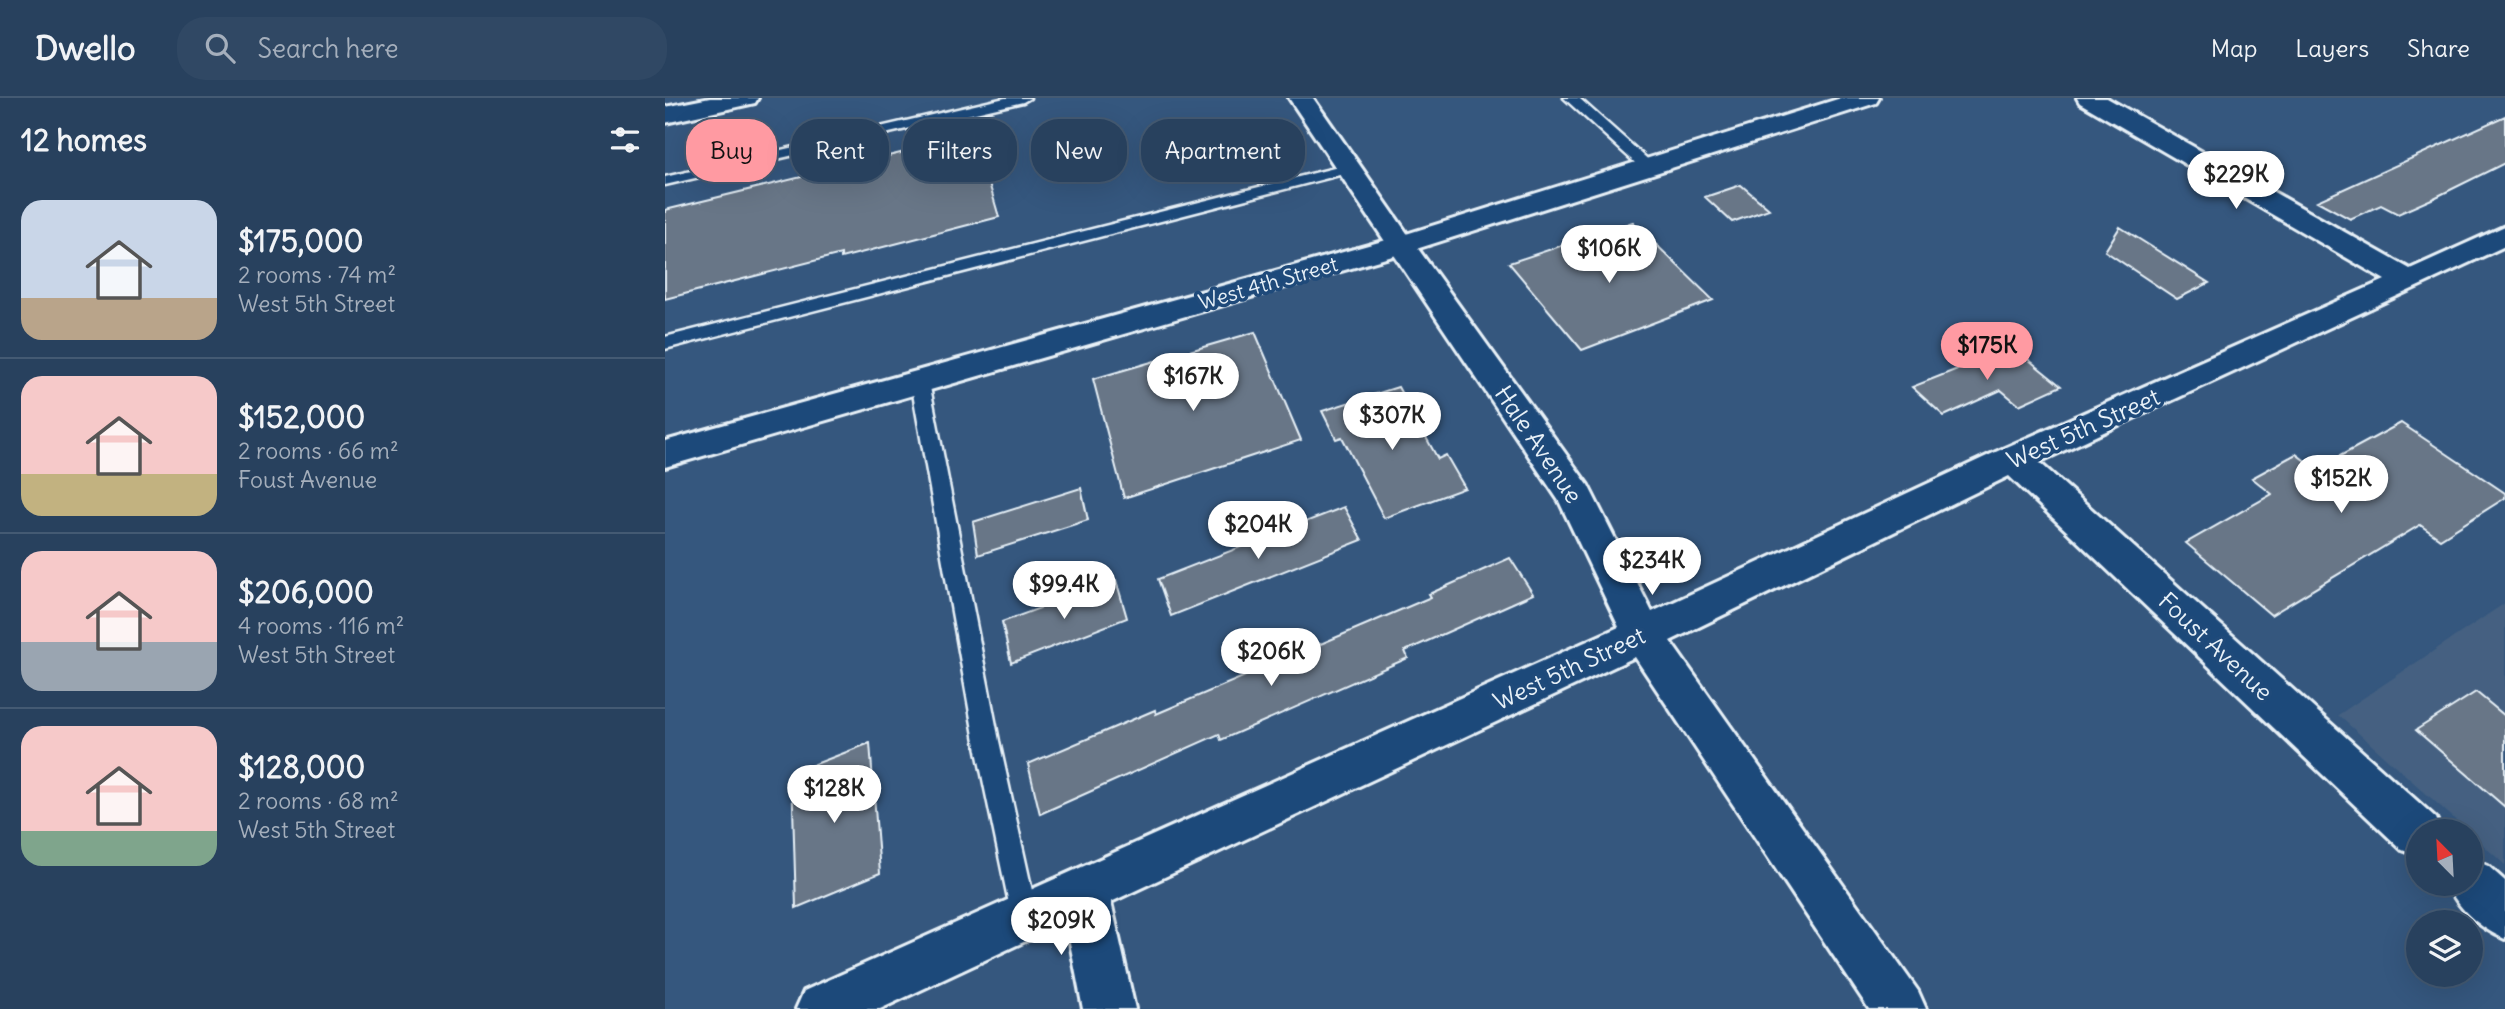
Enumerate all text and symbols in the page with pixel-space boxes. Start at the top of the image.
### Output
search box [177,17,667,80]
text: Dwello [35,27,135,69]
icon: search [201,29,239,67]
text: Search here [257,32,398,65]
text: Map [2211,33,2257,63]
text: Layers [2295,33,2369,63]
text: Share [2407,33,2470,63]
chip: Buy [686,119,777,182]
chip: Rent [791,119,889,182]
chip: Filters [903,119,1017,182]
chip: New [1031,119,1127,182]
chip: Apartment [1141,119,1305,182]
text: 12 homes [21,121,147,159]
icon: filters [606,121,644,159]
pin: $229K [2187,152,2285,211]
text: $229K [2203,159,2269,188]
text: $175,000 [238,222,364,260]
pin: $106K [1560,226,1658,285]
icon: home [77,228,161,312]
text: $106K [1577,233,1641,262]
street label: West 4th Street [1195,250,1341,316]
text: 2 rooms · 74 m² [238,260,396,289]
text: West 5th Street [238,289,395,318]
pin: $175K [1938,322,2036,382]
text: $175K [1957,330,2017,359]
pin: $167K [1144,354,1242,413]
text: $167K [1163,361,1223,390]
street label: Hale Avenue [1489,379,1589,509]
street label: West 5th Street [2002,381,2164,475]
pin: $307K [1343,392,1441,452]
text: $152,000 [238,398,365,436]
text: $307K [1359,400,1425,429]
icon: home [77,404,161,488]
text: 2 rooms · 66 m² [238,436,399,465]
pin: $152K [2292,456,2390,515]
text: $152K [2310,463,2372,492]
text: Foust Avenue [238,465,377,494]
pin: $204K [1209,502,1307,561]
text: $204K [1224,509,1292,538]
pin: $234K [1603,538,1701,597]
text: $234K [1619,545,1685,574]
pin: $99.4K [1007,561,1121,621]
text: $99.4K [1029,569,1099,598]
text: $206,000 [238,573,374,611]
icon: home [77,579,161,663]
street label: Foust Avenue [2153,586,2279,706]
text: 4 rooms · 116 m² [238,611,404,640]
street label: West 5th Street [1488,620,1650,716]
pin: $206K [1222,628,1320,688]
text: $206K [1237,636,1305,665]
text: West 5th Street [238,640,395,669]
text: $128,000 [238,748,365,786]
icon: home [77,754,161,838]
pin: $128K [785,766,883,825]
text: $128K [803,773,865,802]
text: 2 rooms · 68 m² [238,786,399,815]
text: West 5th Street [238,815,395,844]
north arrow [2406,819,2483,896]
map controls [2406,819,2483,987]
pin: $209K [1012,898,1110,957]
text: $209K [1027,905,1095,934]
button: layers [2406,910,2483,987]

